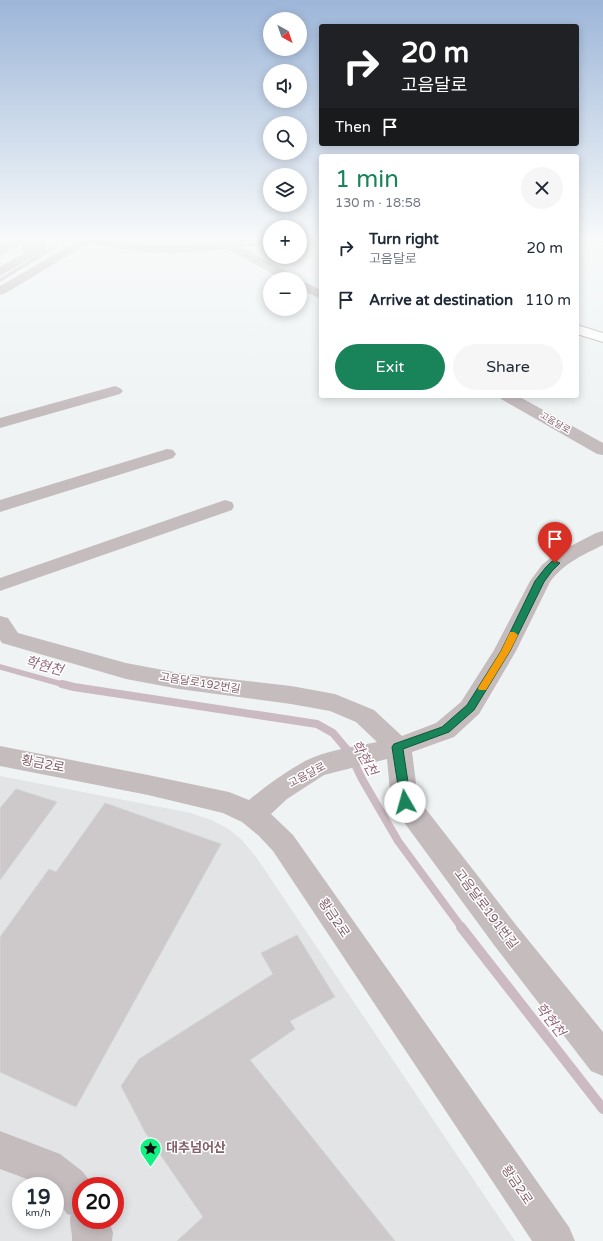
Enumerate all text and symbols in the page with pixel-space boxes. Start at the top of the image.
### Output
north arrow [263,12,307,56]
map controls [263,12,307,316]
text: 20 m [401,36,469,70]
icon: right [335,40,387,92]
button: sound [263,64,307,108]
text: 고음달로 [401,74,467,96]
button: search [263,116,307,160]
icon: arrive [379,116,401,138]
text: Then [335,118,371,136]
text: 1 min [335,165,399,194]
button: close [521,167,563,209]
button: layers [263,168,307,212]
text: 130 m · 18:58 [335,195,421,211]
button: + [263,220,307,264]
text: Turn right [369,230,439,248]
icon: right [335,237,357,259]
text: 20 m [526,239,563,257]
text: 고음달로 [369,251,417,267]
button: − [263,272,307,316]
icon: arrive [335,289,357,311]
text: Arrive at destination [369,291,513,309]
text: 110 m [525,291,571,309]
button: Exit [335,344,445,390]
button: Share [453,344,563,390]
street label: 고음달로 [538,410,572,436]
pin [538,522,572,563]
icon: arrive [544,528,566,550]
water label: 학현천 [23,653,66,680]
street label: 고음달로192번길 [159,670,241,696]
water label: 학현천 [347,737,382,780]
street label: 황금2로 [20,752,66,776]
street label: 고음달로 [286,760,328,790]
position arrow [384,781,426,823]
street label: 고음달로191번길 [451,866,521,952]
street label: 황금2로 [315,895,353,941]
water label: 학현천 [531,1000,569,1041]
place icon: 대추넘어산 [138,1135,164,1168]
place label: 대추넘어산 [166,1140,226,1156]
street label: 황금2로 [498,1162,536,1208]
speed limit sign: 20 [72,1177,124,1229]
text: 19 [25,1186,51,1210]
text: km/h [25,1207,51,1219]

